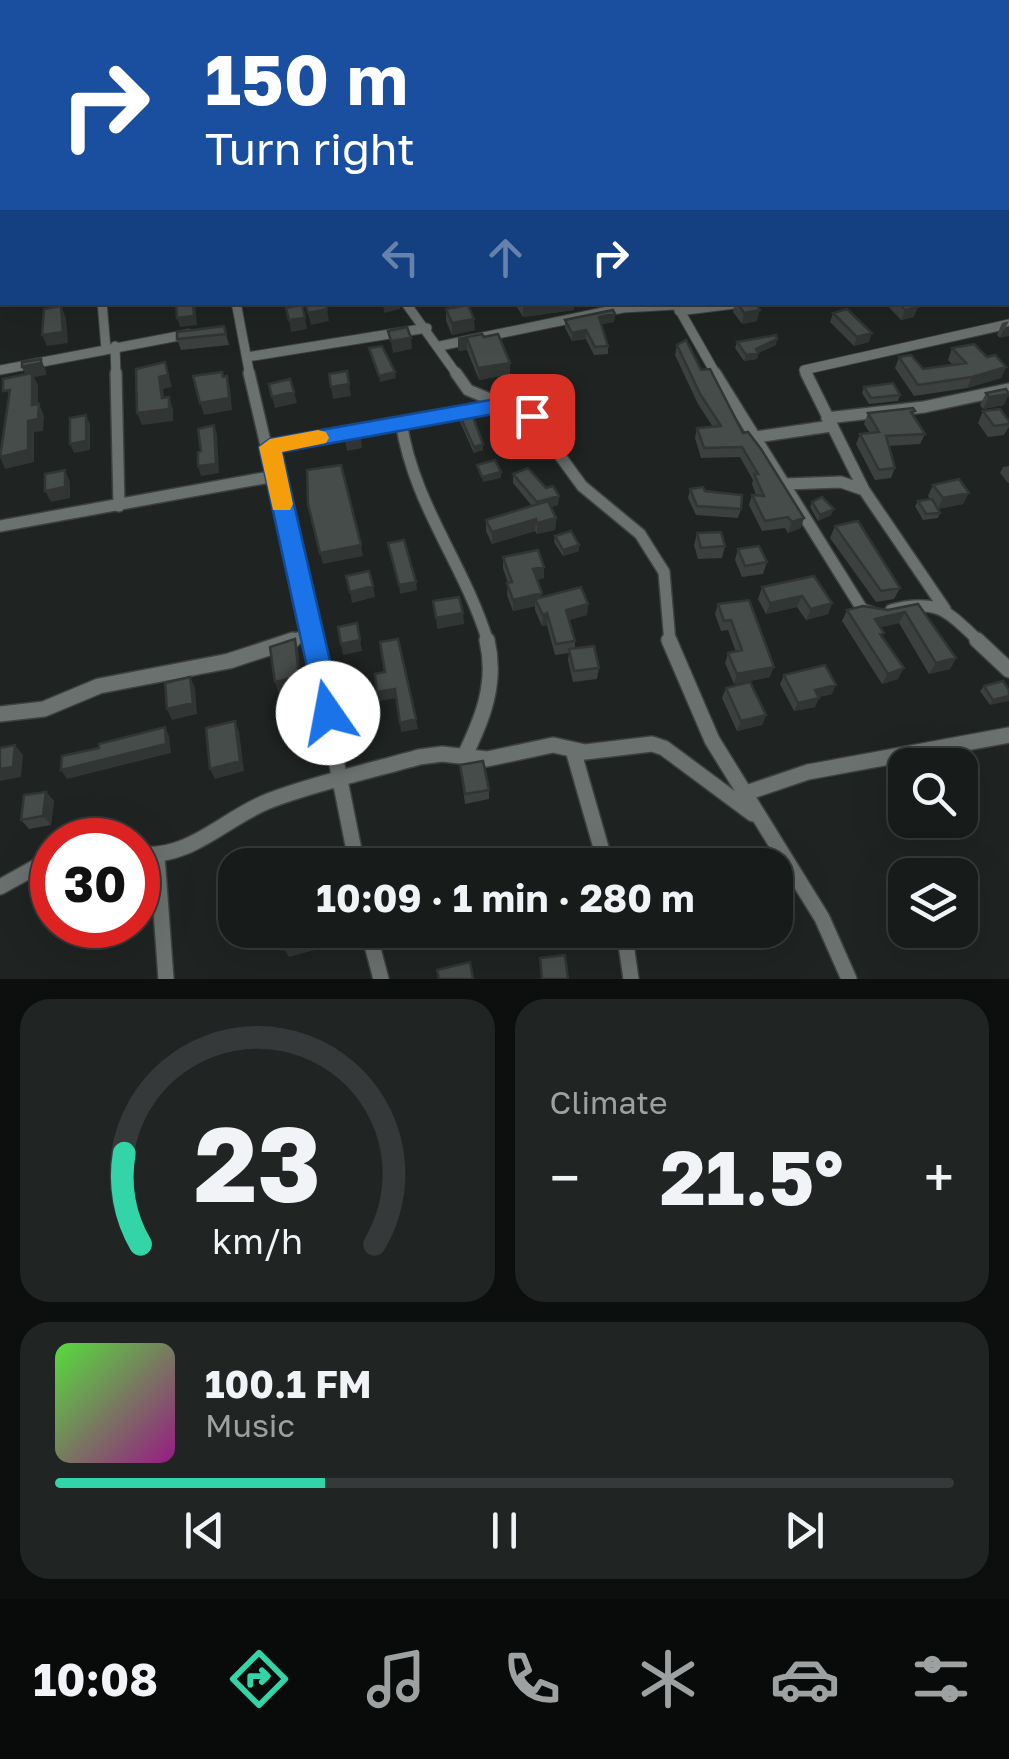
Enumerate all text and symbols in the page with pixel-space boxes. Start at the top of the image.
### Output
text: 150 m [205,36,408,120]
icon: right [40,40,170,170]
text: Turn right [205,121,415,175]
icon: left [373,230,428,285]
icon: ahead [478,230,533,285]
icon: right [583,230,638,285]
pin [490,374,575,459]
icon: arrive [505,389,560,444]
position arrow [276,661,380,765]
map controls [888,748,978,948]
button: search [888,748,978,838]
speed limit sign: 30 [30,818,160,948]
button: layers [888,858,978,948]
text: 10:09 · 1 min · 280 m [316,875,695,920]
text: Climate [550,1083,668,1121]
text: 23 [194,1100,321,1225]
text: 21.5° [660,1131,843,1222]
text: − [550,1144,580,1210]
text: + [924,1144,954,1210]
text: km/h [212,1219,303,1262]
text: 100.1 FM [205,1361,372,1406]
text: Music [205,1406,295,1444]
icon: previous [177,1503,232,1558]
icon: pause [477,1503,532,1558]
icon: next [777,1503,832,1558]
icon: directions [224,1644,294,1714]
icon: music [361,1644,431,1714]
icon: phone [497,1644,567,1714]
icon: climate [633,1644,703,1714]
icon: car [770,1644,840,1714]
icon: filters [906,1644,976,1714]
text: 10:08 [33,1652,158,1706]

